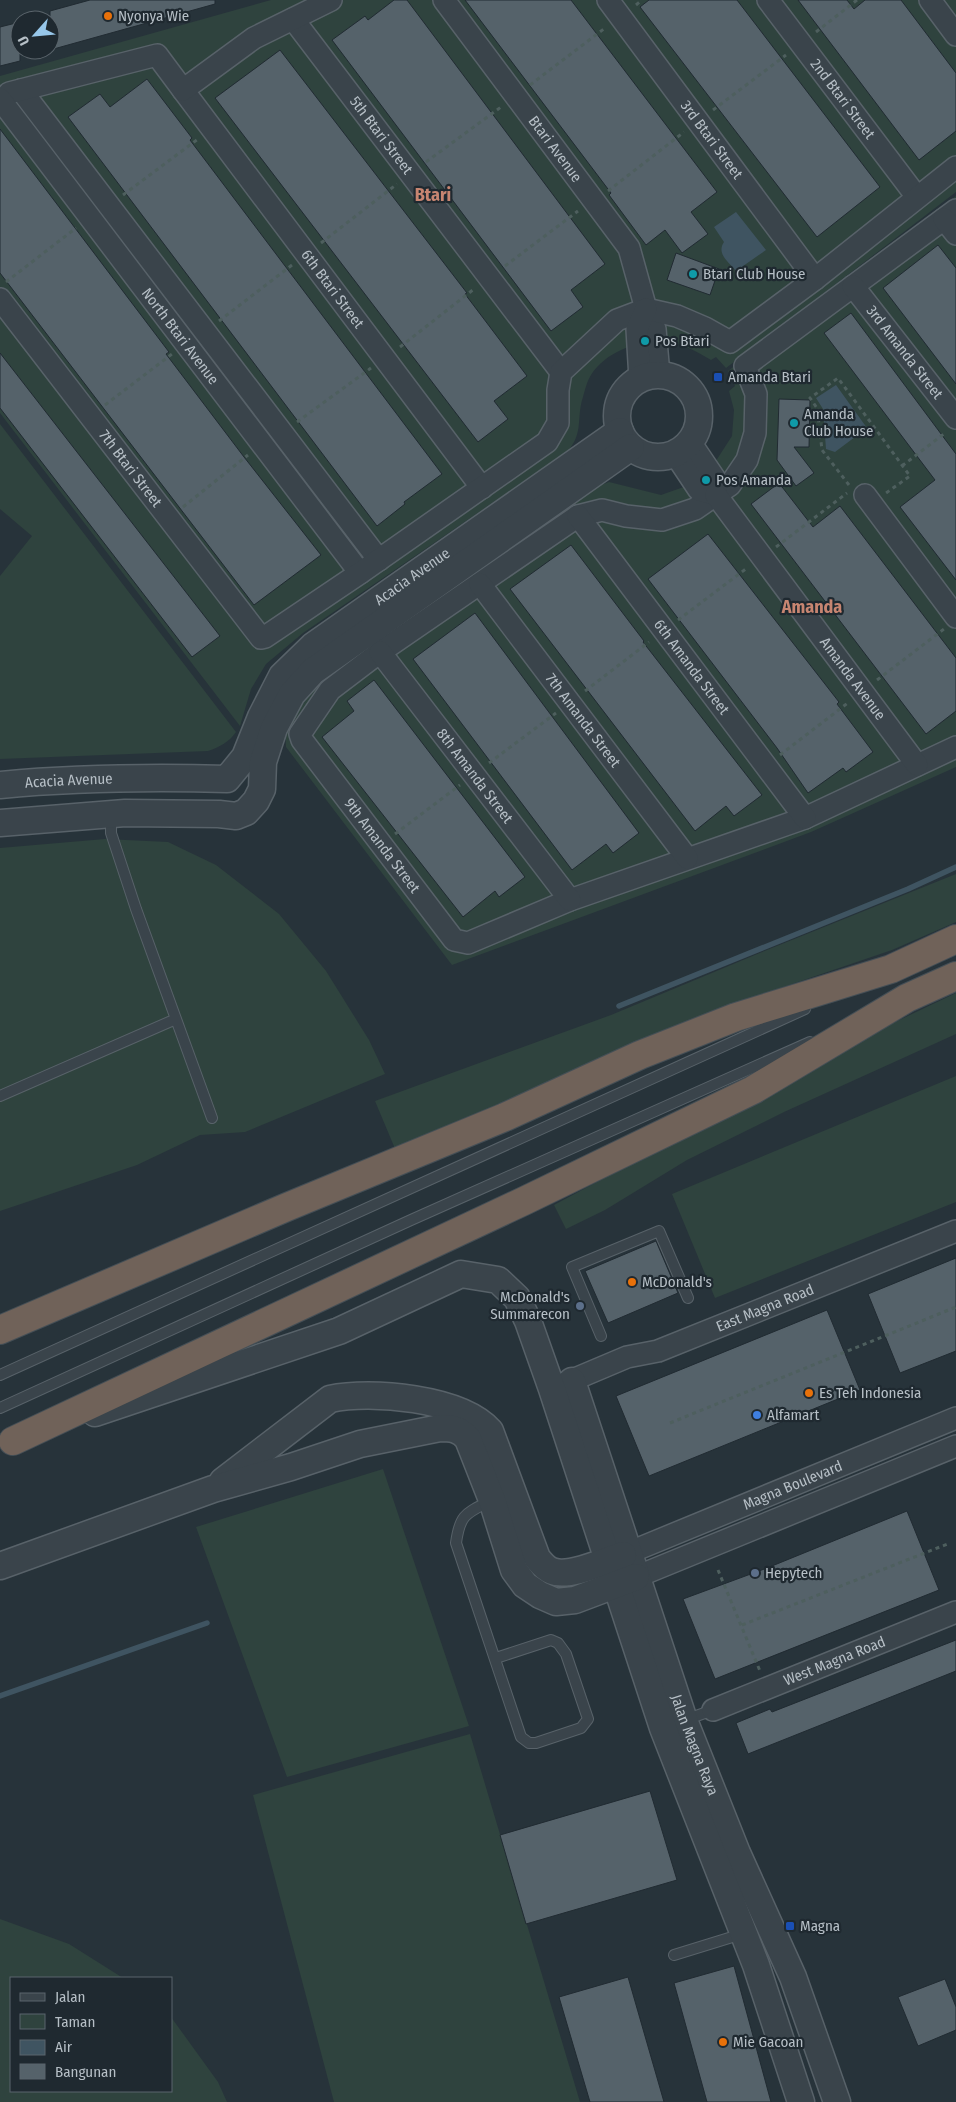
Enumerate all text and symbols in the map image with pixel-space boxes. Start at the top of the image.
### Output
place label: Nyonya Wie [118,7,189,25]
north arrow [10,10,60,60]
marker: Nyonya Wie [102,10,114,22]
text: U [14,33,33,48]
street label: 2nd Btari Street [807,55,879,143]
street label: 5th Btari Street [346,93,417,178]
street label: 3rd Btari Street [677,97,747,183]
street label: Btari Avenue [525,112,586,186]
district label: Btari [415,184,451,206]
street label: 6th Btari Street [297,246,368,332]
place label: Btari Club House [703,265,805,283]
marker: Btari Club House [687,268,699,280]
street label: North Btari Avenue [138,284,223,388]
street label: 3rd Amanda Street [863,302,947,403]
place label: Pos Btari [655,332,710,350]
marker: Pos Btari [639,335,651,347]
place label: Amanda Btari [728,368,811,386]
marker: Amanda Btari [712,371,724,383]
place label: Amanda Club House [804,405,873,440]
marker: Amanda Club House [788,417,800,429]
street label: 7th Btari Street [95,427,166,511]
place label: Pos Amanda [716,471,791,489]
marker: Pos Amanda [700,474,712,486]
street label: Acacia Avenue [371,544,453,609]
district label: Amanda [781,596,842,618]
street label: 6th Amanda Street [650,616,733,718]
street label: Amanda Avenue [816,634,889,724]
street label: 7th Amanda Street [542,670,624,771]
street label: 8th Amanda Street [433,725,517,827]
street label: Acacia Avenue [24,770,113,792]
street label: 9th Amanda Street [341,795,424,897]
place label: McDonald's [642,1273,712,1291]
marker: McDonald's [626,1276,638,1288]
street label: East Magna Road [713,1280,817,1336]
place label: McDonald's Summarecon [490,1288,570,1323]
marker: McDonald's Summarecon [574,1300,586,1312]
place label: Es Teh Indonesia [819,1384,921,1402]
marker: Es Teh Indonesia [803,1387,815,1399]
place label: Alfamart [767,1406,820,1424]
marker: Alfamart [751,1409,763,1421]
street label: Magna Boulevard [740,1457,845,1514]
place label: Hepytech [765,1564,823,1582]
marker: Hepytech [749,1567,761,1579]
street label: West Magna Road [781,1632,888,1690]
street label: Jalan Magna Raya [667,1692,722,1798]
place label: Magna [800,1917,840,1935]
marker: Magna [784,1920,796,1932]
legend [10,1977,172,2092]
text: Jalan [55,1988,85,2006]
text: Taman [55,2013,95,2031]
place label: Mie Gacoan [733,2033,803,2051]
marker: Mie Gacoan [717,2036,729,2048]
text: Air [55,2038,73,2056]
text: Bangunan [55,2063,116,2081]

